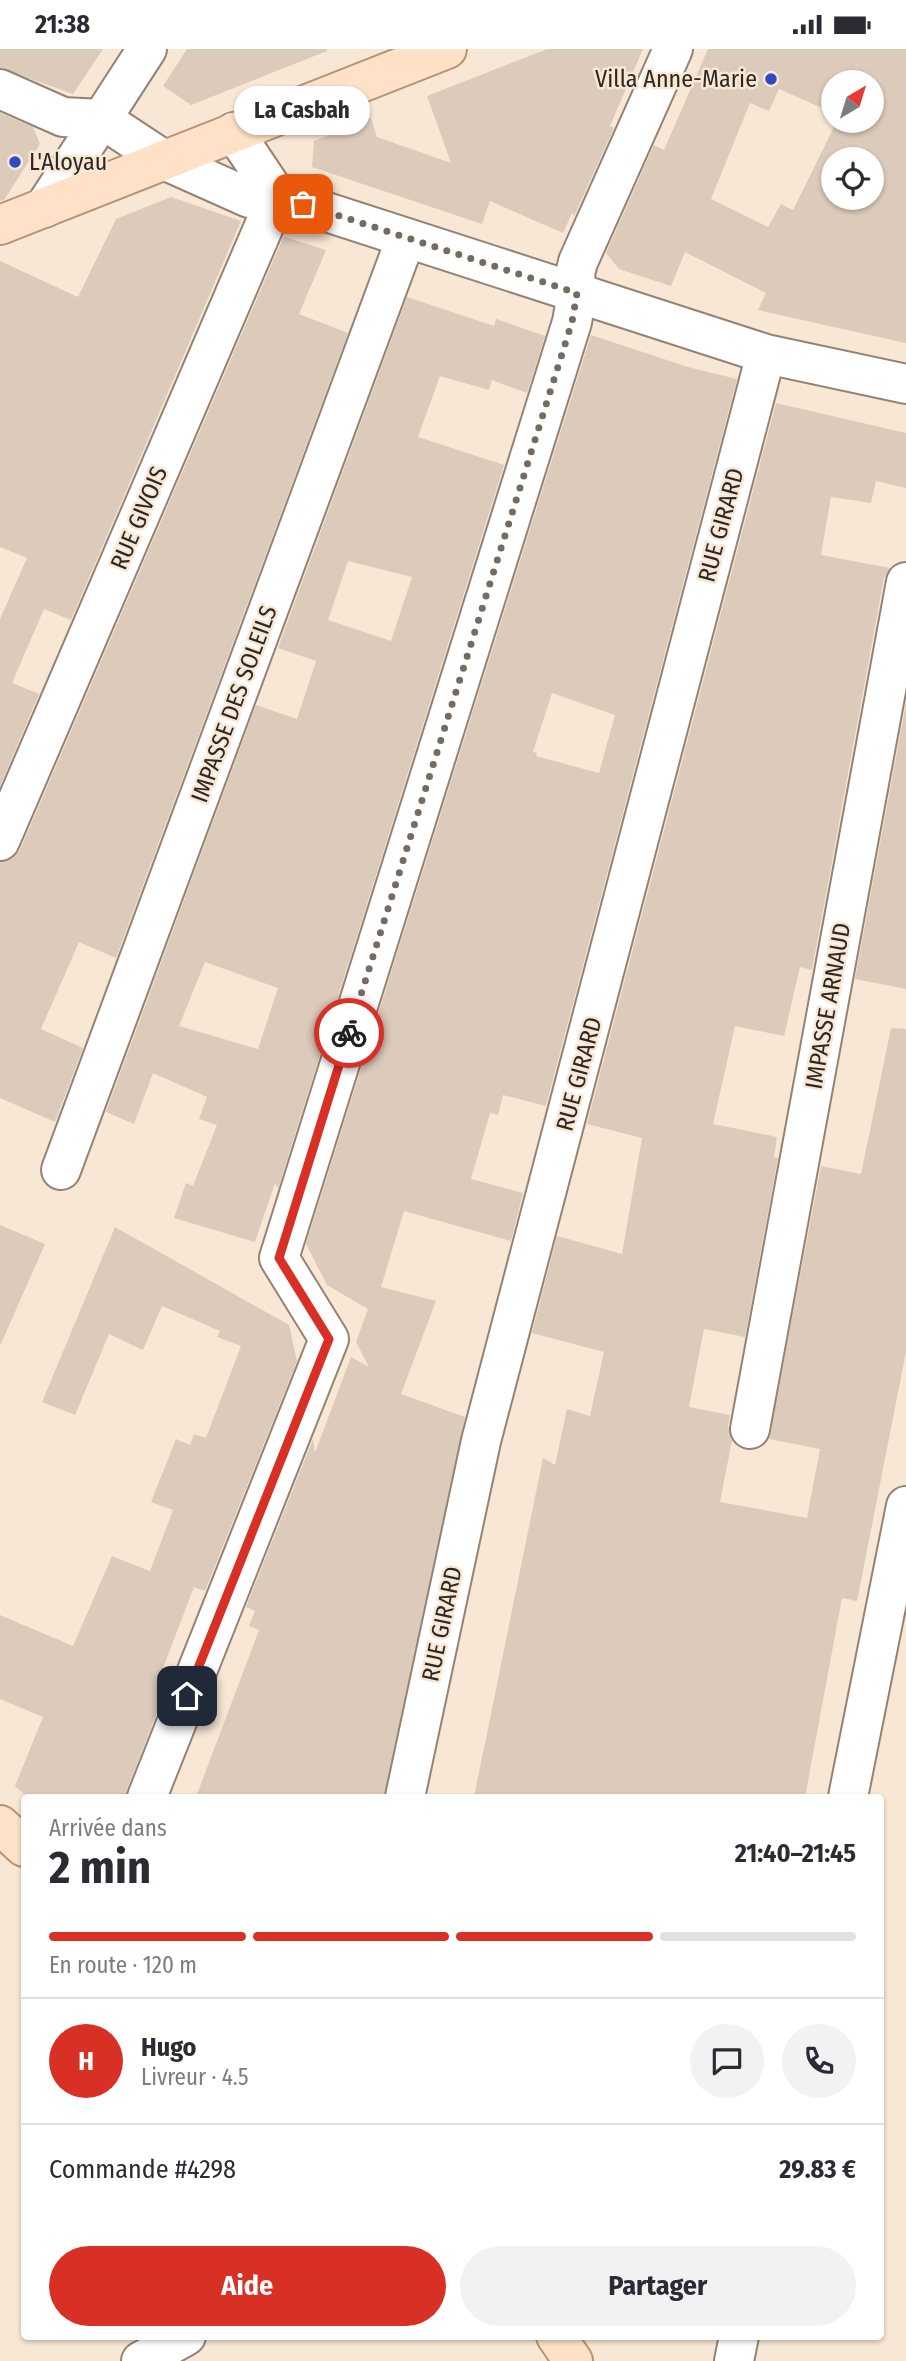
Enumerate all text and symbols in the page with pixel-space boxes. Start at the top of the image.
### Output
text: 21:38 [35,9,90,40]
place label: Villa Anne-Marie [595,65,757,93]
north arrow [821,70,884,133]
map controls [821,70,884,210]
marker: Villa Anne-Marie [763,71,779,87]
callout: La Casbah [235,85,371,134]
text: La Casbah [254,96,350,124]
button: locate [821,147,884,210]
place label: L'Aloyau [29,148,107,176]
marker: L'Aloyau [7,154,23,170]
pin [273,174,333,234]
icon: bag [284,185,322,223]
street label: RUE GIVOIS [105,462,173,574]
street label: RUE GIRARD [692,465,750,585]
street label: IMPASSE DES SOLEILS [185,602,283,806]
street label: IMPASSE ARNAUD [800,921,856,1091]
courier [314,998,384,1068]
icon: bike [330,1014,368,1052]
street label: RUE GIRARD [550,1014,608,1134]
street label: RUE GIRARD [416,1564,468,1684]
pin [157,1666,217,1726]
icon: home [168,1677,206,1715]
text: Arrivée dans [49,1814,167,1842]
text: 21:40–21:45 [735,1838,856,1869]
text: 2 min [49,1840,151,1895]
text: En route · 120 m [49,1951,197,1979]
button: chat [690,2024,764,2098]
button: phone [782,2024,856,2098]
text: Hugo [141,2032,196,2063]
text: H [78,2046,94,2077]
text: Livreur · 4.5 [141,2063,249,2091]
text: Commande #4298 [49,2154,236,2185]
text: 29.83 € [779,2154,856,2185]
button: Aide [49,2246,446,2326]
button: Partager [460,2246,856,2326]

